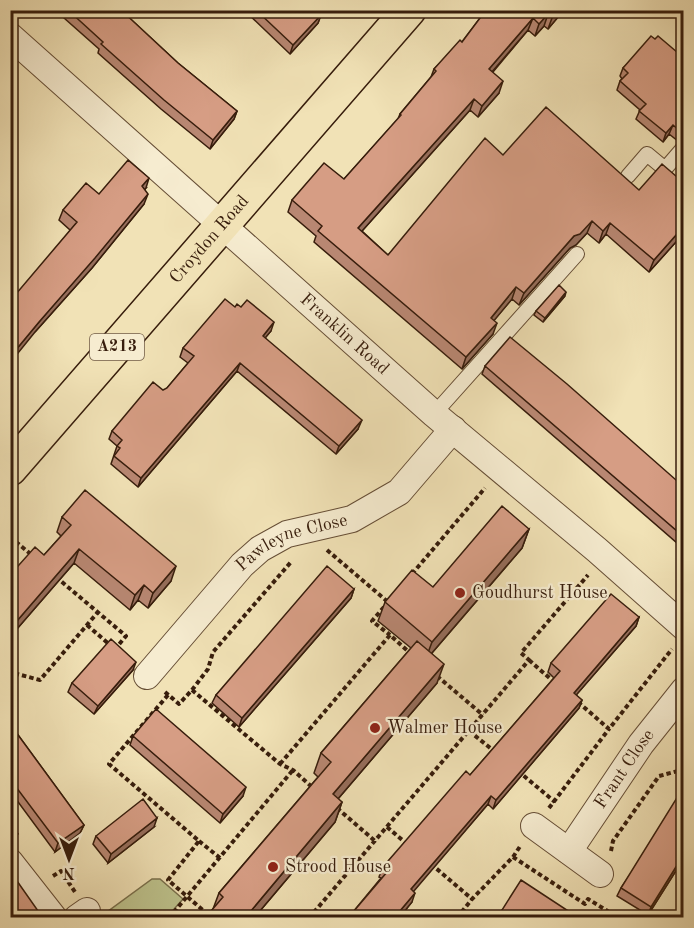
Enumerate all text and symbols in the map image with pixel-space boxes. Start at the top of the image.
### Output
street label: Croydon Road [166,192,252,287]
street label: Franklin Road [297,290,392,378]
road number: A213 [90,334,144,360]
street label: Pawleyne Close [232,511,349,575]
place label: Goudhurst House [472,584,608,602]
marker: Goudhurst House [453,586,467,600]
place label: Walmer House [387,719,502,737]
marker: Walmer House [368,721,382,735]
street label: Frant Close [591,726,658,812]
north arrow [39,829,99,889]
place label: Strood House [285,858,391,876]
marker: Strood House [266,860,280,874]
text: N [62,864,75,880]

